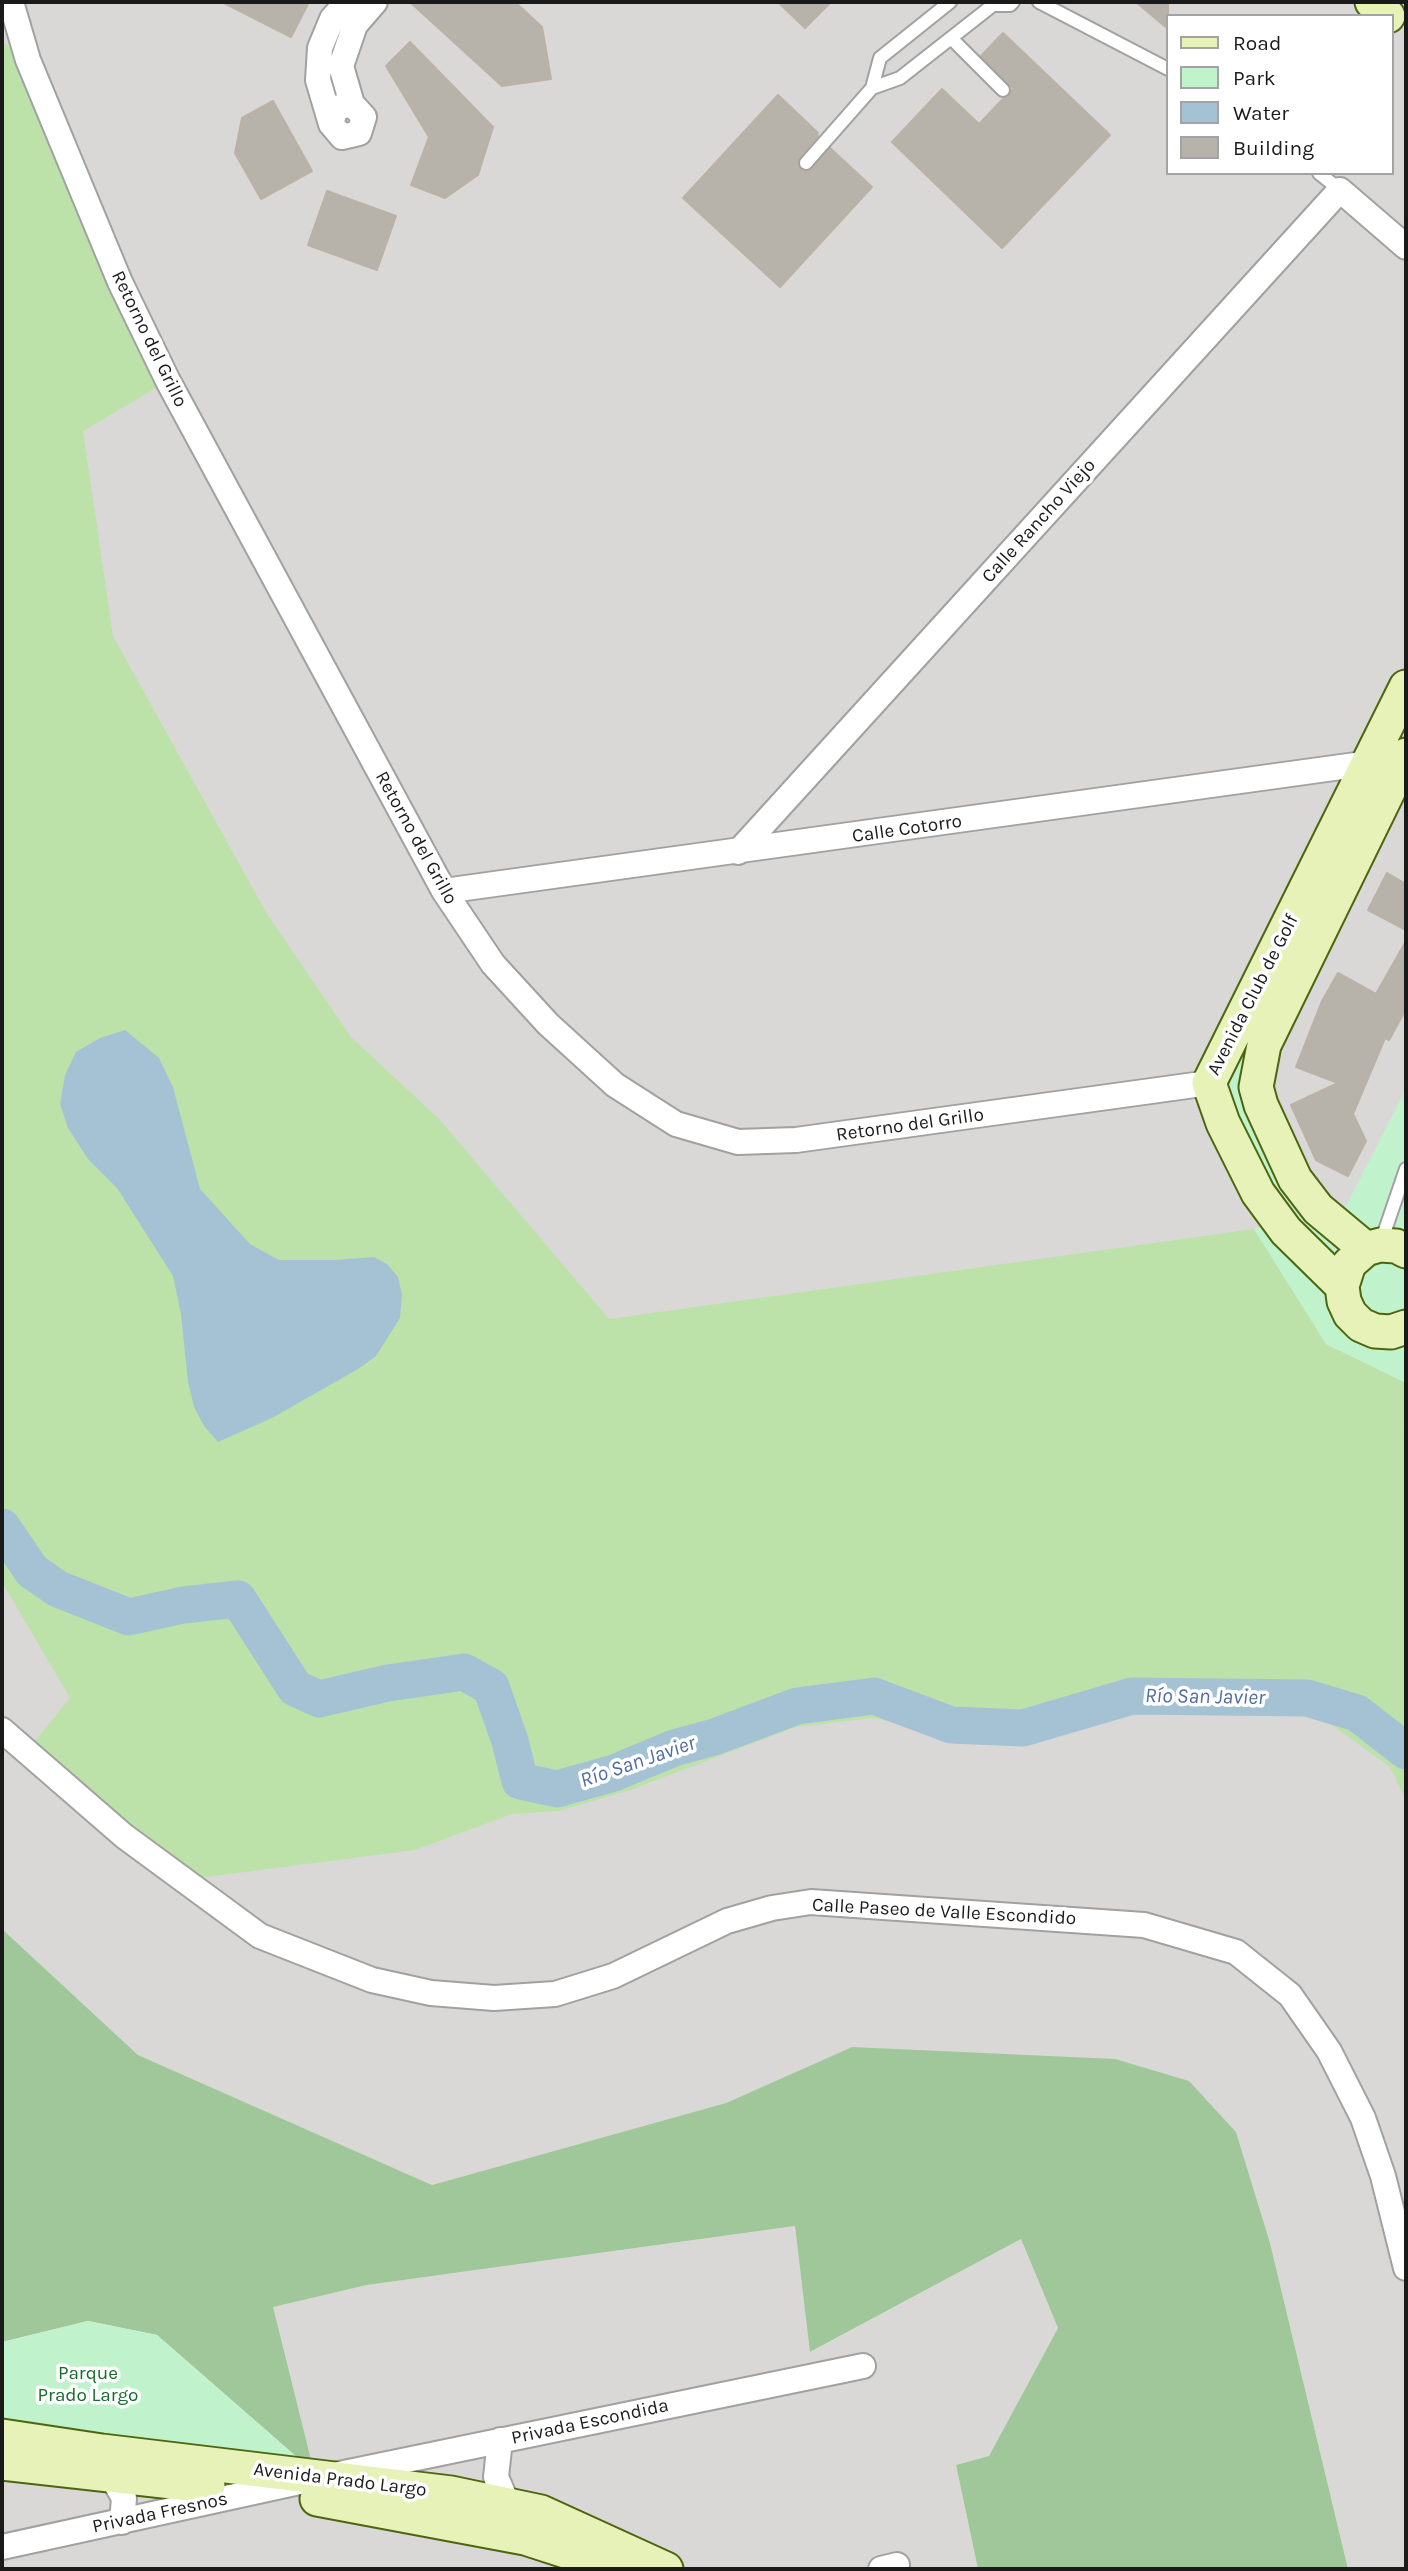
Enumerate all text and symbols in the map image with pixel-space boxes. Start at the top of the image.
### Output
legend [1166,14,1394,175]
text: Road [1233,31,1281,55]
text: Park [1233,66,1276,90]
text: Water [1233,101,1289,125]
text: Building [1233,136,1314,160]
street label: Retorno del Grillo [106,267,192,411]
street label: Calle Rancho Viejo [977,454,1101,588]
street label: Retorno del Grillo [370,767,462,909]
street label: Calle Cotorro [851,810,963,848]
street label: Avenida Club de Golf [1203,911,1303,1079]
street label: Retorno del Grillo [835,1103,985,1147]
water label: Río San Javier [1145,1683,1265,1711]
water label: Río San Javier [577,1731,699,1793]
street label: Calle Paseo de Valle Escondido [811,1894,1077,1930]
park label: Parque Prado Largo [37,2363,139,2407]
street label: Privada Escondida [509,2394,671,2450]
street label: Avenida Prado Largo [252,2458,428,2502]
street label: Privada Fresnos [90,2488,230,2538]

